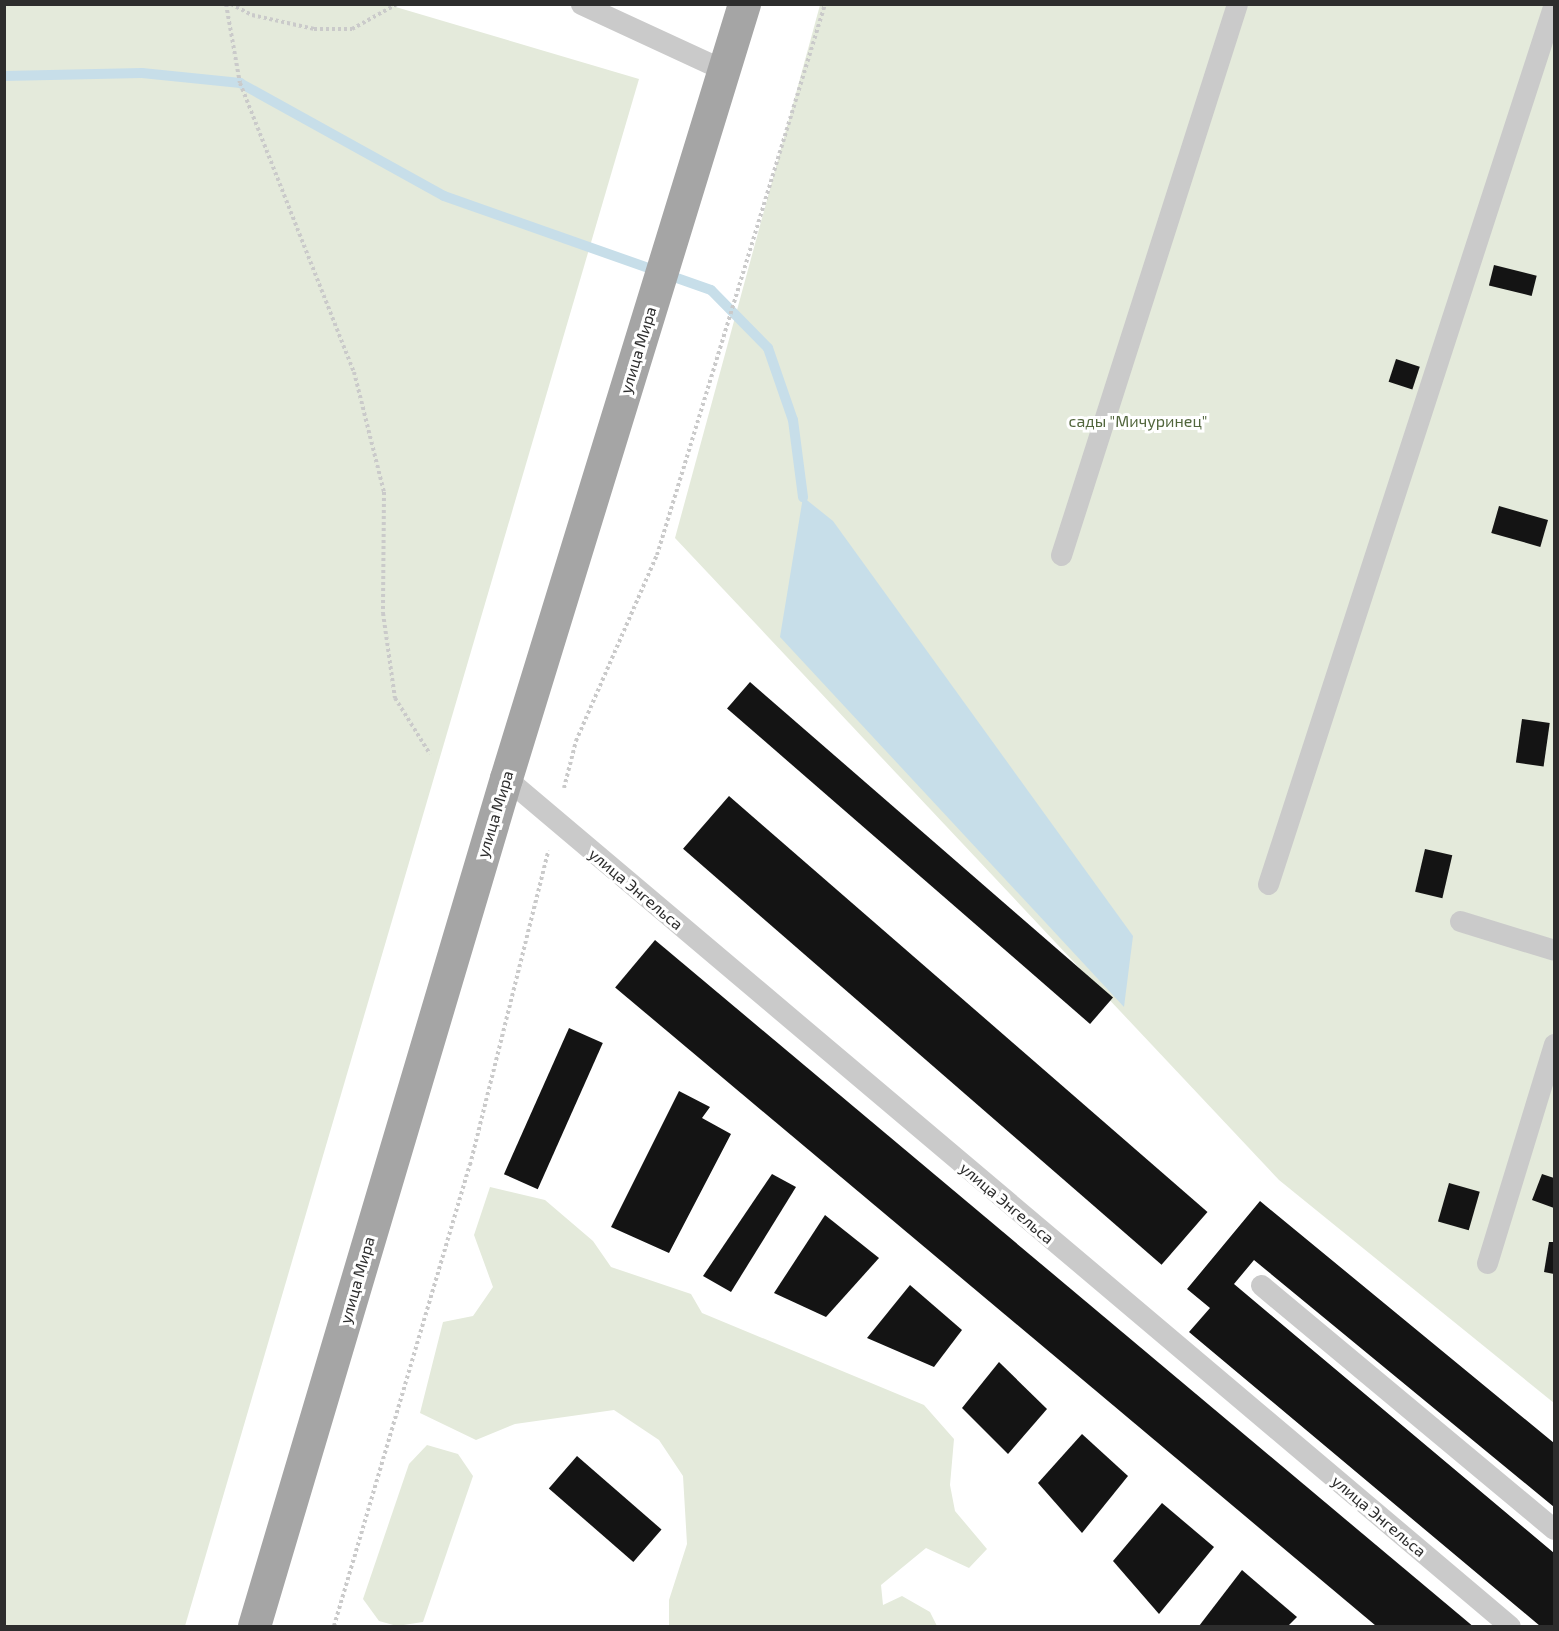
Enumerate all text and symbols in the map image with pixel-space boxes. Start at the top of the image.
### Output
street label: улица Мира [616,304,660,396]
park label: сады "Мичуринец" [1069,411,1207,431]
street label: улица Мира [473,768,517,860]
street label: улица Энгельса [585,844,687,934]
street label: улица Энгельса [956,1158,1058,1248]
street label: улица Мира [335,1234,379,1326]
street label: улица Энгельса [1328,1471,1430,1561]

